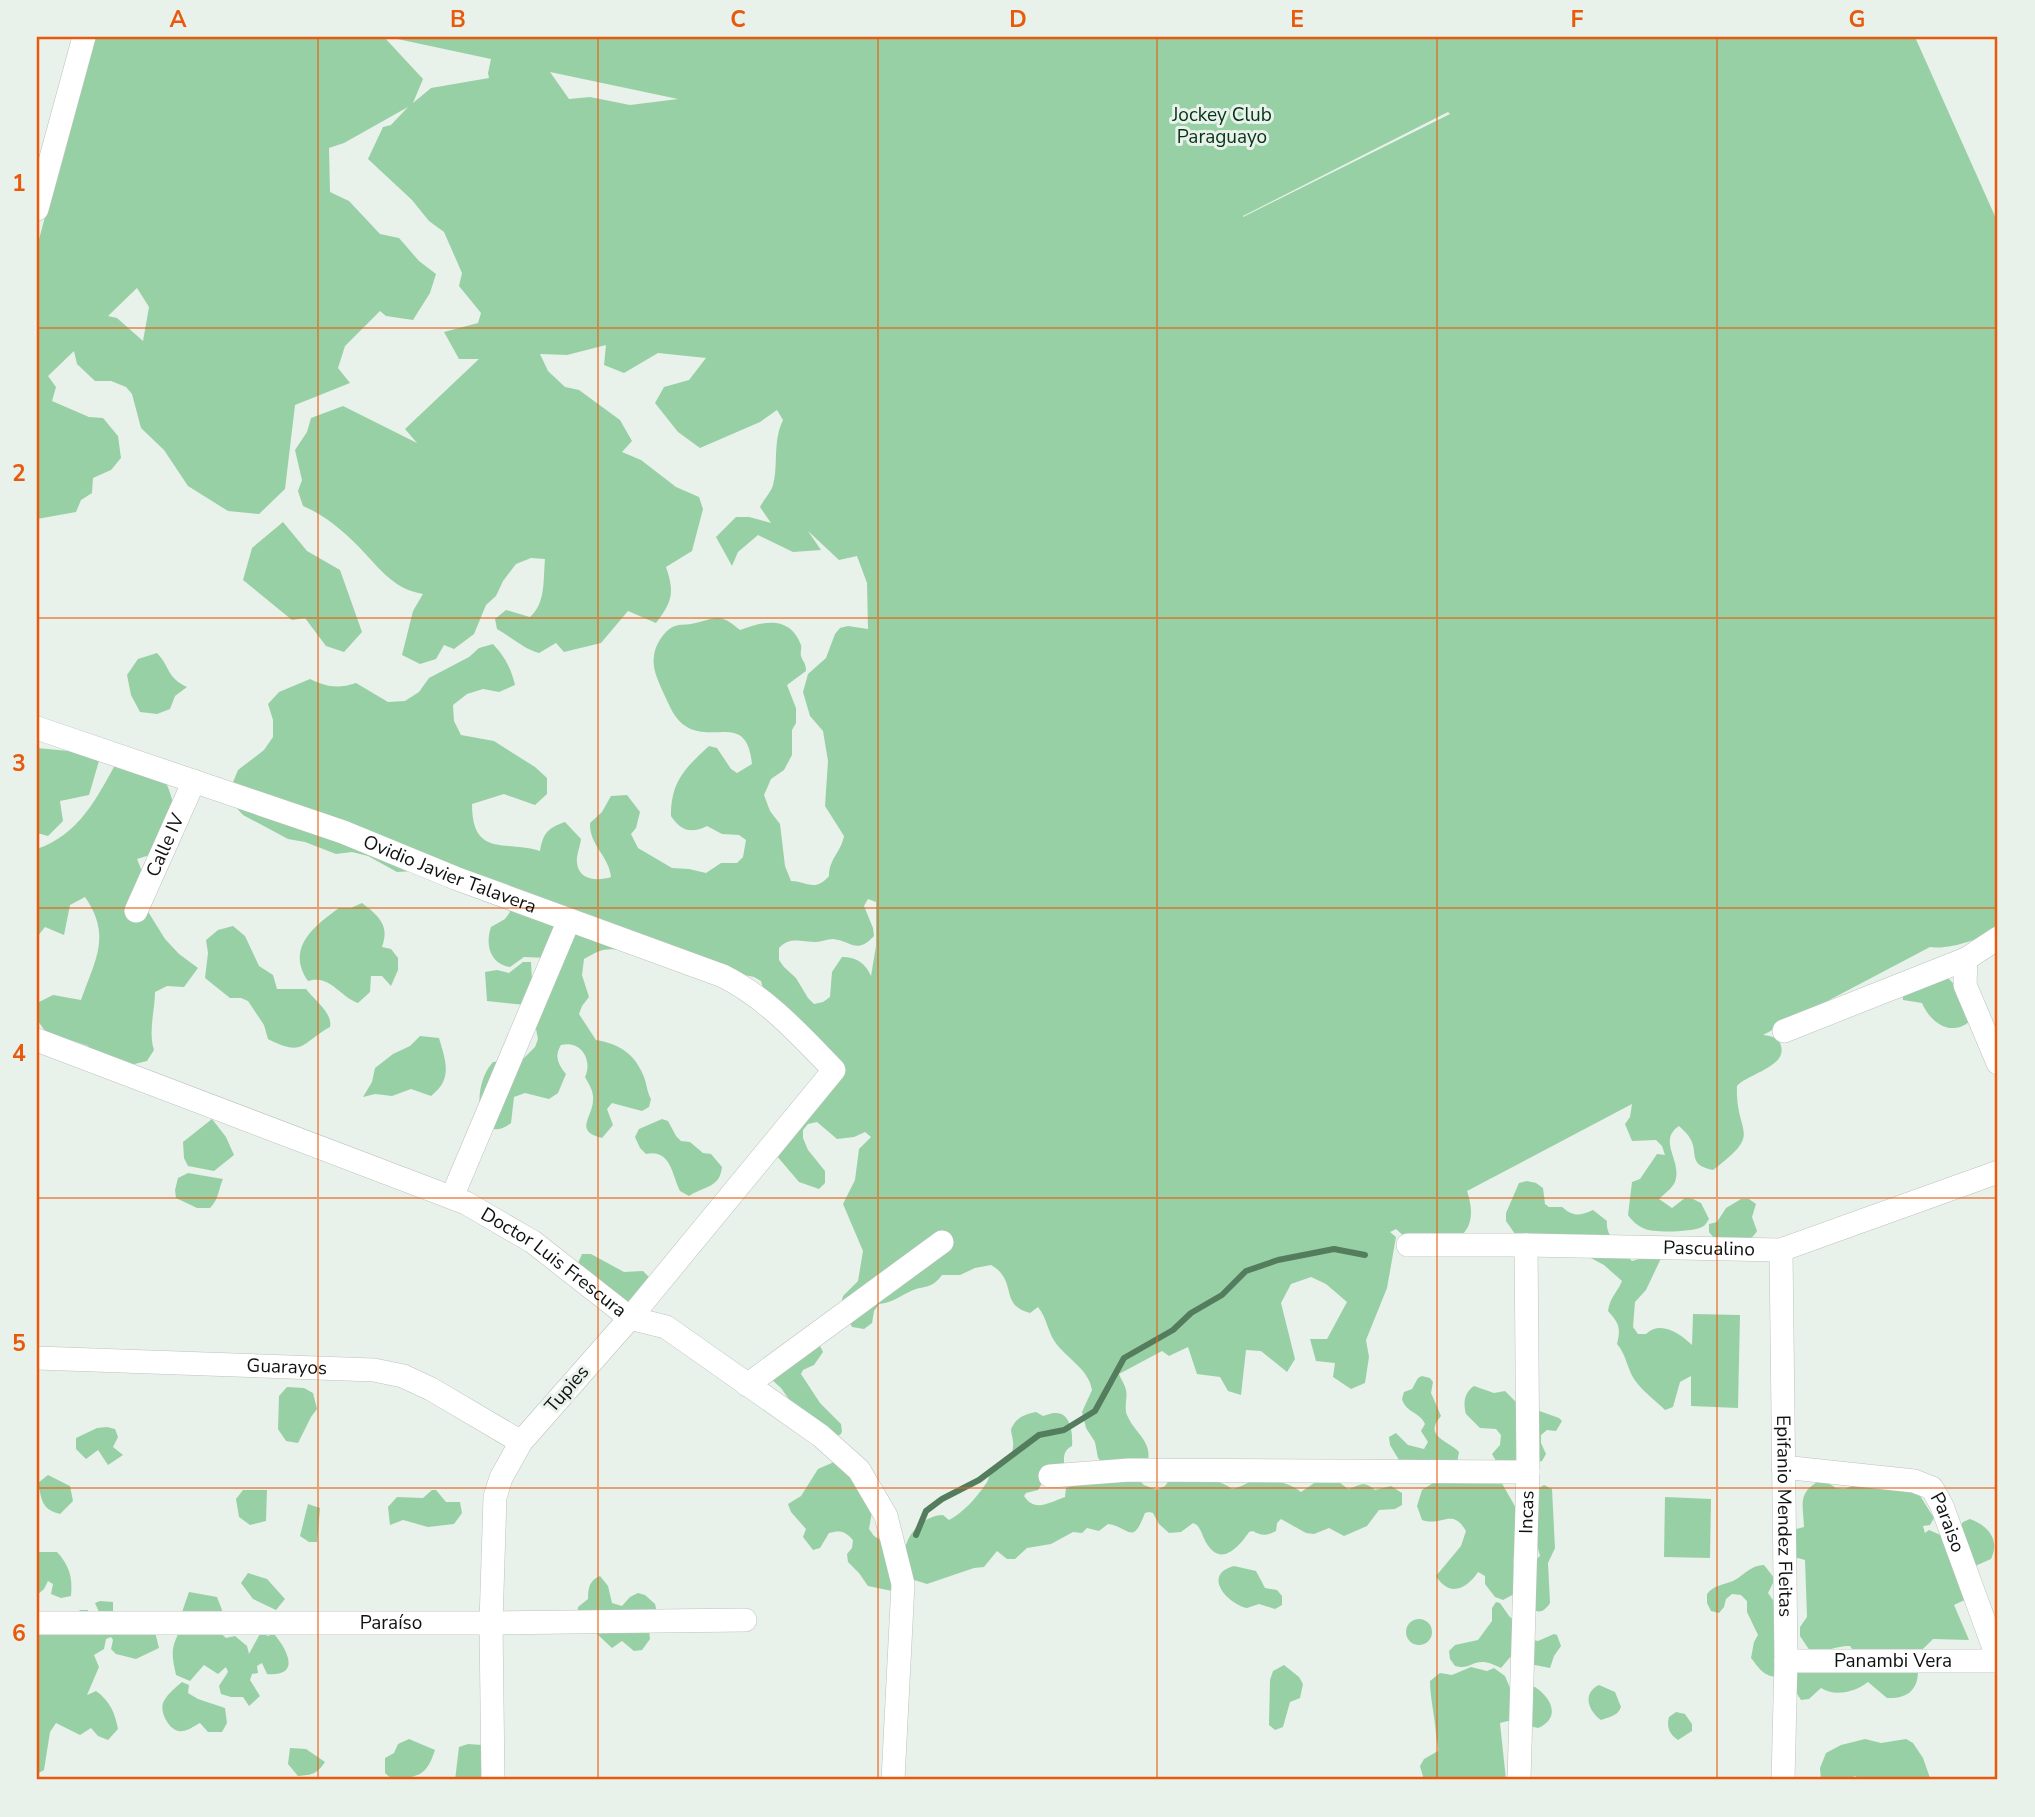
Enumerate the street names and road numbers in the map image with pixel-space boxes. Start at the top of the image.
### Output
street label: Calle IV [140,809,191,881]
street label: Ovidio Javier Talavera [359,829,540,920]
street label: Doctor Luis Frescura [476,1201,632,1324]
street label: Pascualino [1663,1235,1755,1262]
street label: Guarayos [246,1352,328,1381]
street label: Tupies [539,1360,595,1418]
street label: Epifanio Mendez Fleitas [1770,1415,1798,1617]
street label: Paraiso [1924,1487,1971,1556]
street label: Incas [1513,1490,1540,1534]
street label: Paraíso [360,1610,422,1636]
street label: Panambi Vera [1834,1648,1952,1674]

